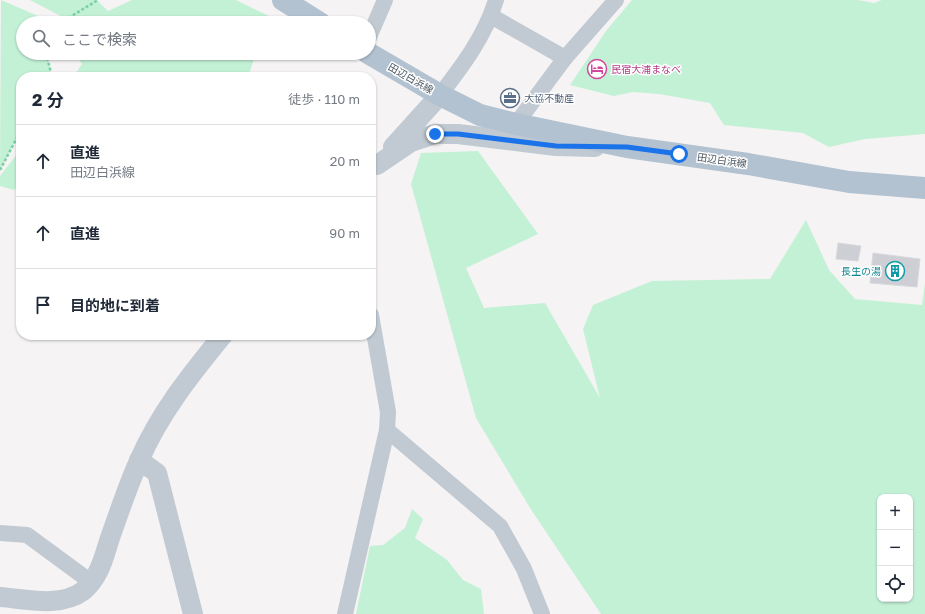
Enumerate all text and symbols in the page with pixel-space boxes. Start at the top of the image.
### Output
search box [16,16,376,60]
icon: search [30,27,52,49]
text: ここで検索 [62,30,137,48]
hotel icon: 民宿大浦まなべ [586,58,608,80]
street label: 田辺白浜線 [386,60,436,96]
place label: 民宿大浦まなべ [611,63,681,75]
office icon: 大協不動産 [499,87,521,109]
text: 2 分 [32,89,64,110]
text: 徒歩 · 110 m [288,91,360,107]
place label: 大協不動産 [524,92,574,104]
route end [426,125,444,143]
text: 直進 [70,143,100,161]
route start [670,145,688,163]
icon: ahead [32,150,54,172]
street label: 田辺白浜線 [696,151,748,169]
text: 20 m [330,153,360,169]
text: 田辺白浜線 [70,164,135,180]
icon: ahead [32,222,54,244]
text: 直進 [70,224,100,242]
text: 90 m [329,225,360,241]
building icon: 長生の湯 [884,260,906,282]
place label: 長生の湯 [841,265,881,277]
icon: arrive [32,294,54,316]
text: 目的地に到着 [70,296,160,314]
map controls [877,494,913,602]
button: + [877,494,913,530]
button: − [877,530,913,566]
button: locate [877,566,913,602]

